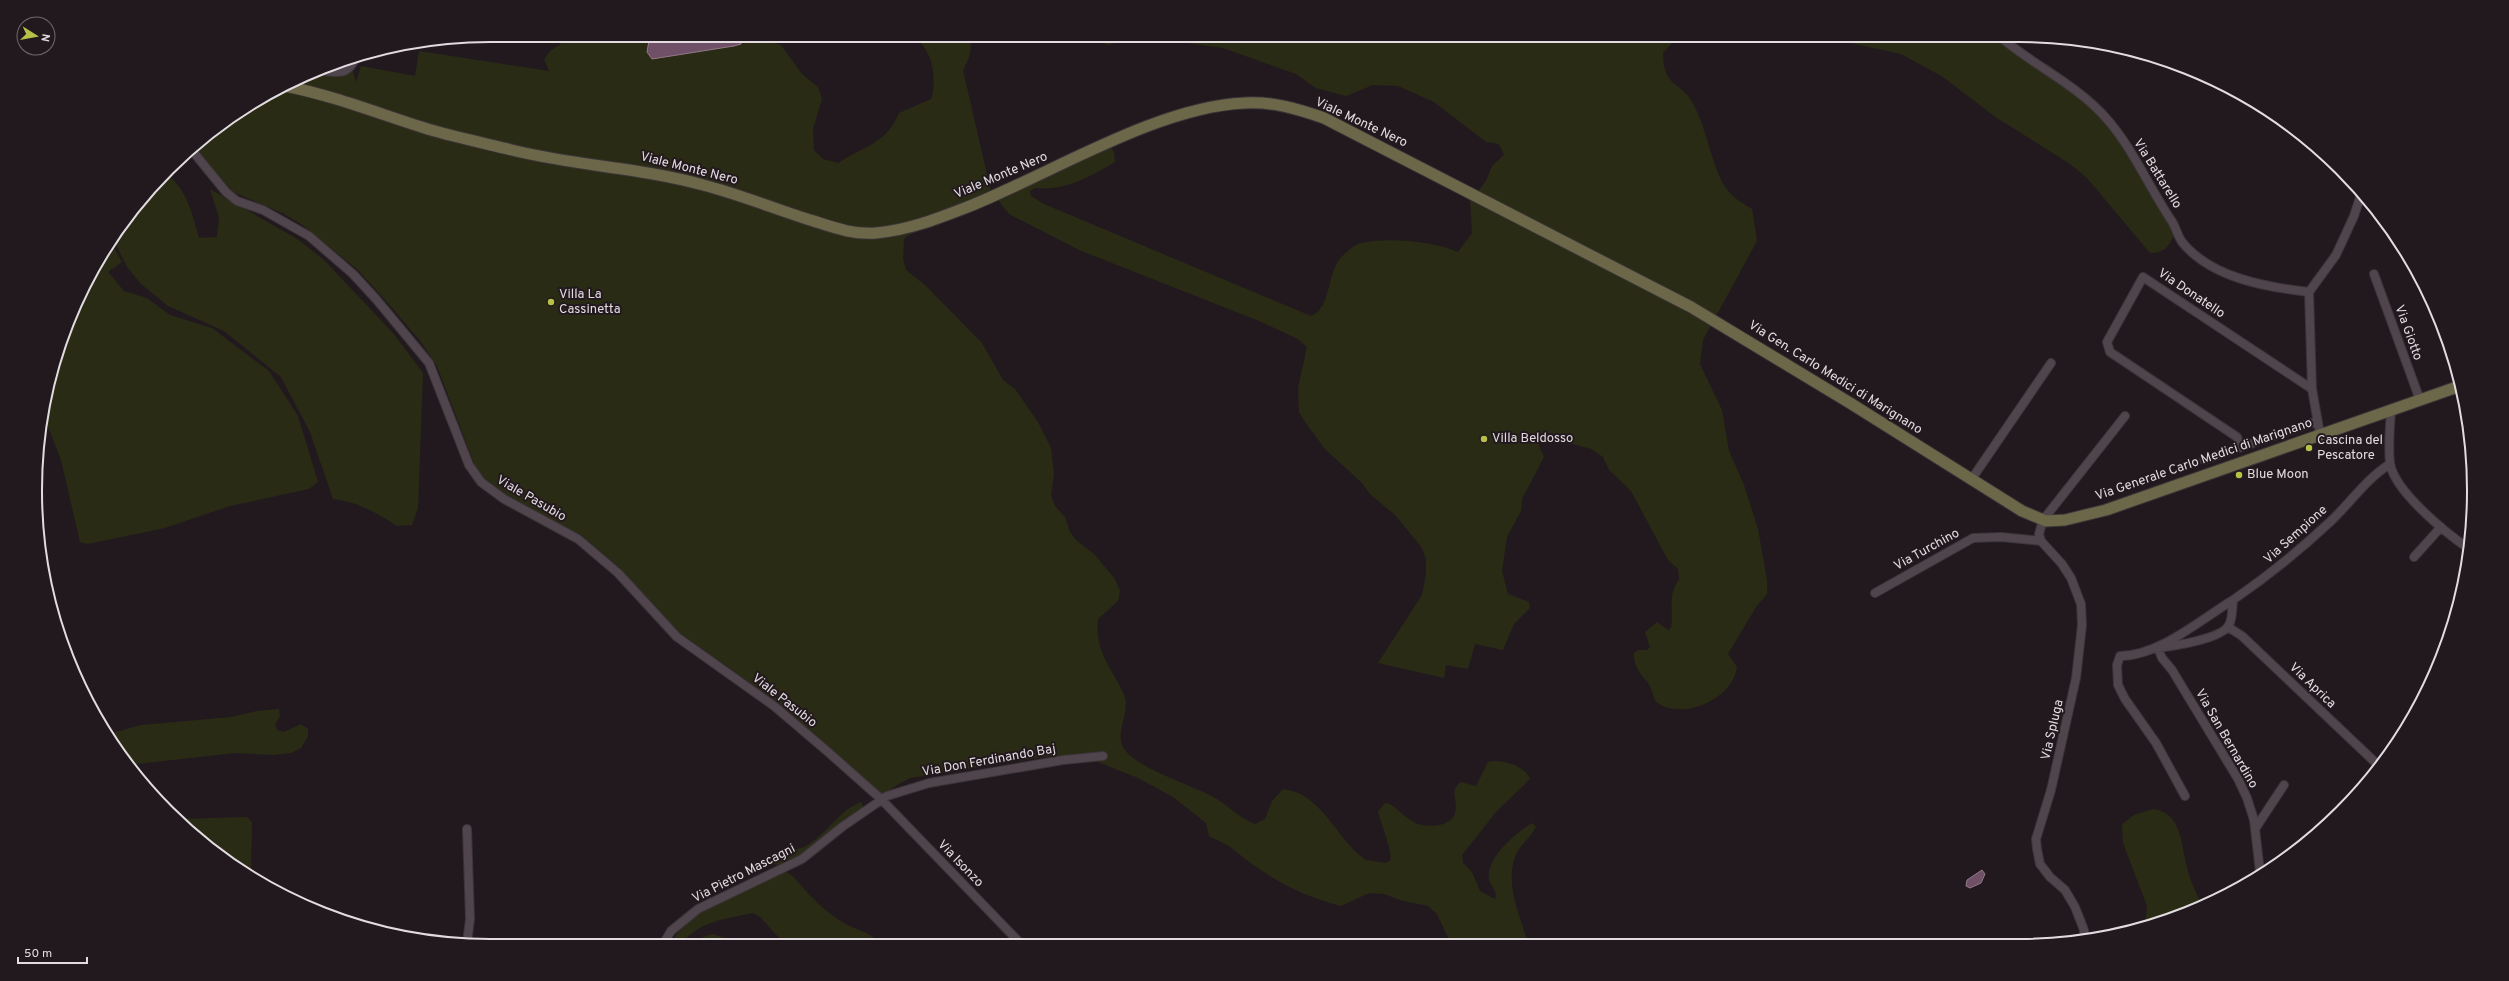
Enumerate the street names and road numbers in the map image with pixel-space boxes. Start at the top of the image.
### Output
street label: Viale Monte Nero [1312,95,1410,151]
street label: Via Battarello [2129,136,2185,212]
street label: Viale Monte Nero [639,149,739,189]
street label: Viale Monte Nero [952,149,1050,203]
street label: Via Donatello [2154,266,2228,322]
street label: Via Giotto [2391,303,2425,363]
street label: Via Gen. Carlo Medici di Marignano [1745,318,1925,438]
street label: Via Generale Carlo Medici di Marignano [2093,415,2315,505]
street label: Viale Pasubio [493,473,569,525]
street label: Via Sempione [2261,502,2331,568]
street label: Via Turchino [1892,525,1962,575]
street label: Via Aprica [2285,660,2339,712]
street label: Viale Pasubio [748,671,820,731]
street label: Via San Bernardino [2191,686,2261,792]
street label: Via Spluga [2038,698,2068,762]
street label: Via Don Ferdinando Baj [921,741,1057,781]
street label: Via Isonzo [934,837,986,891]
street label: Via Pietro Mascagni [690,841,798,907]

